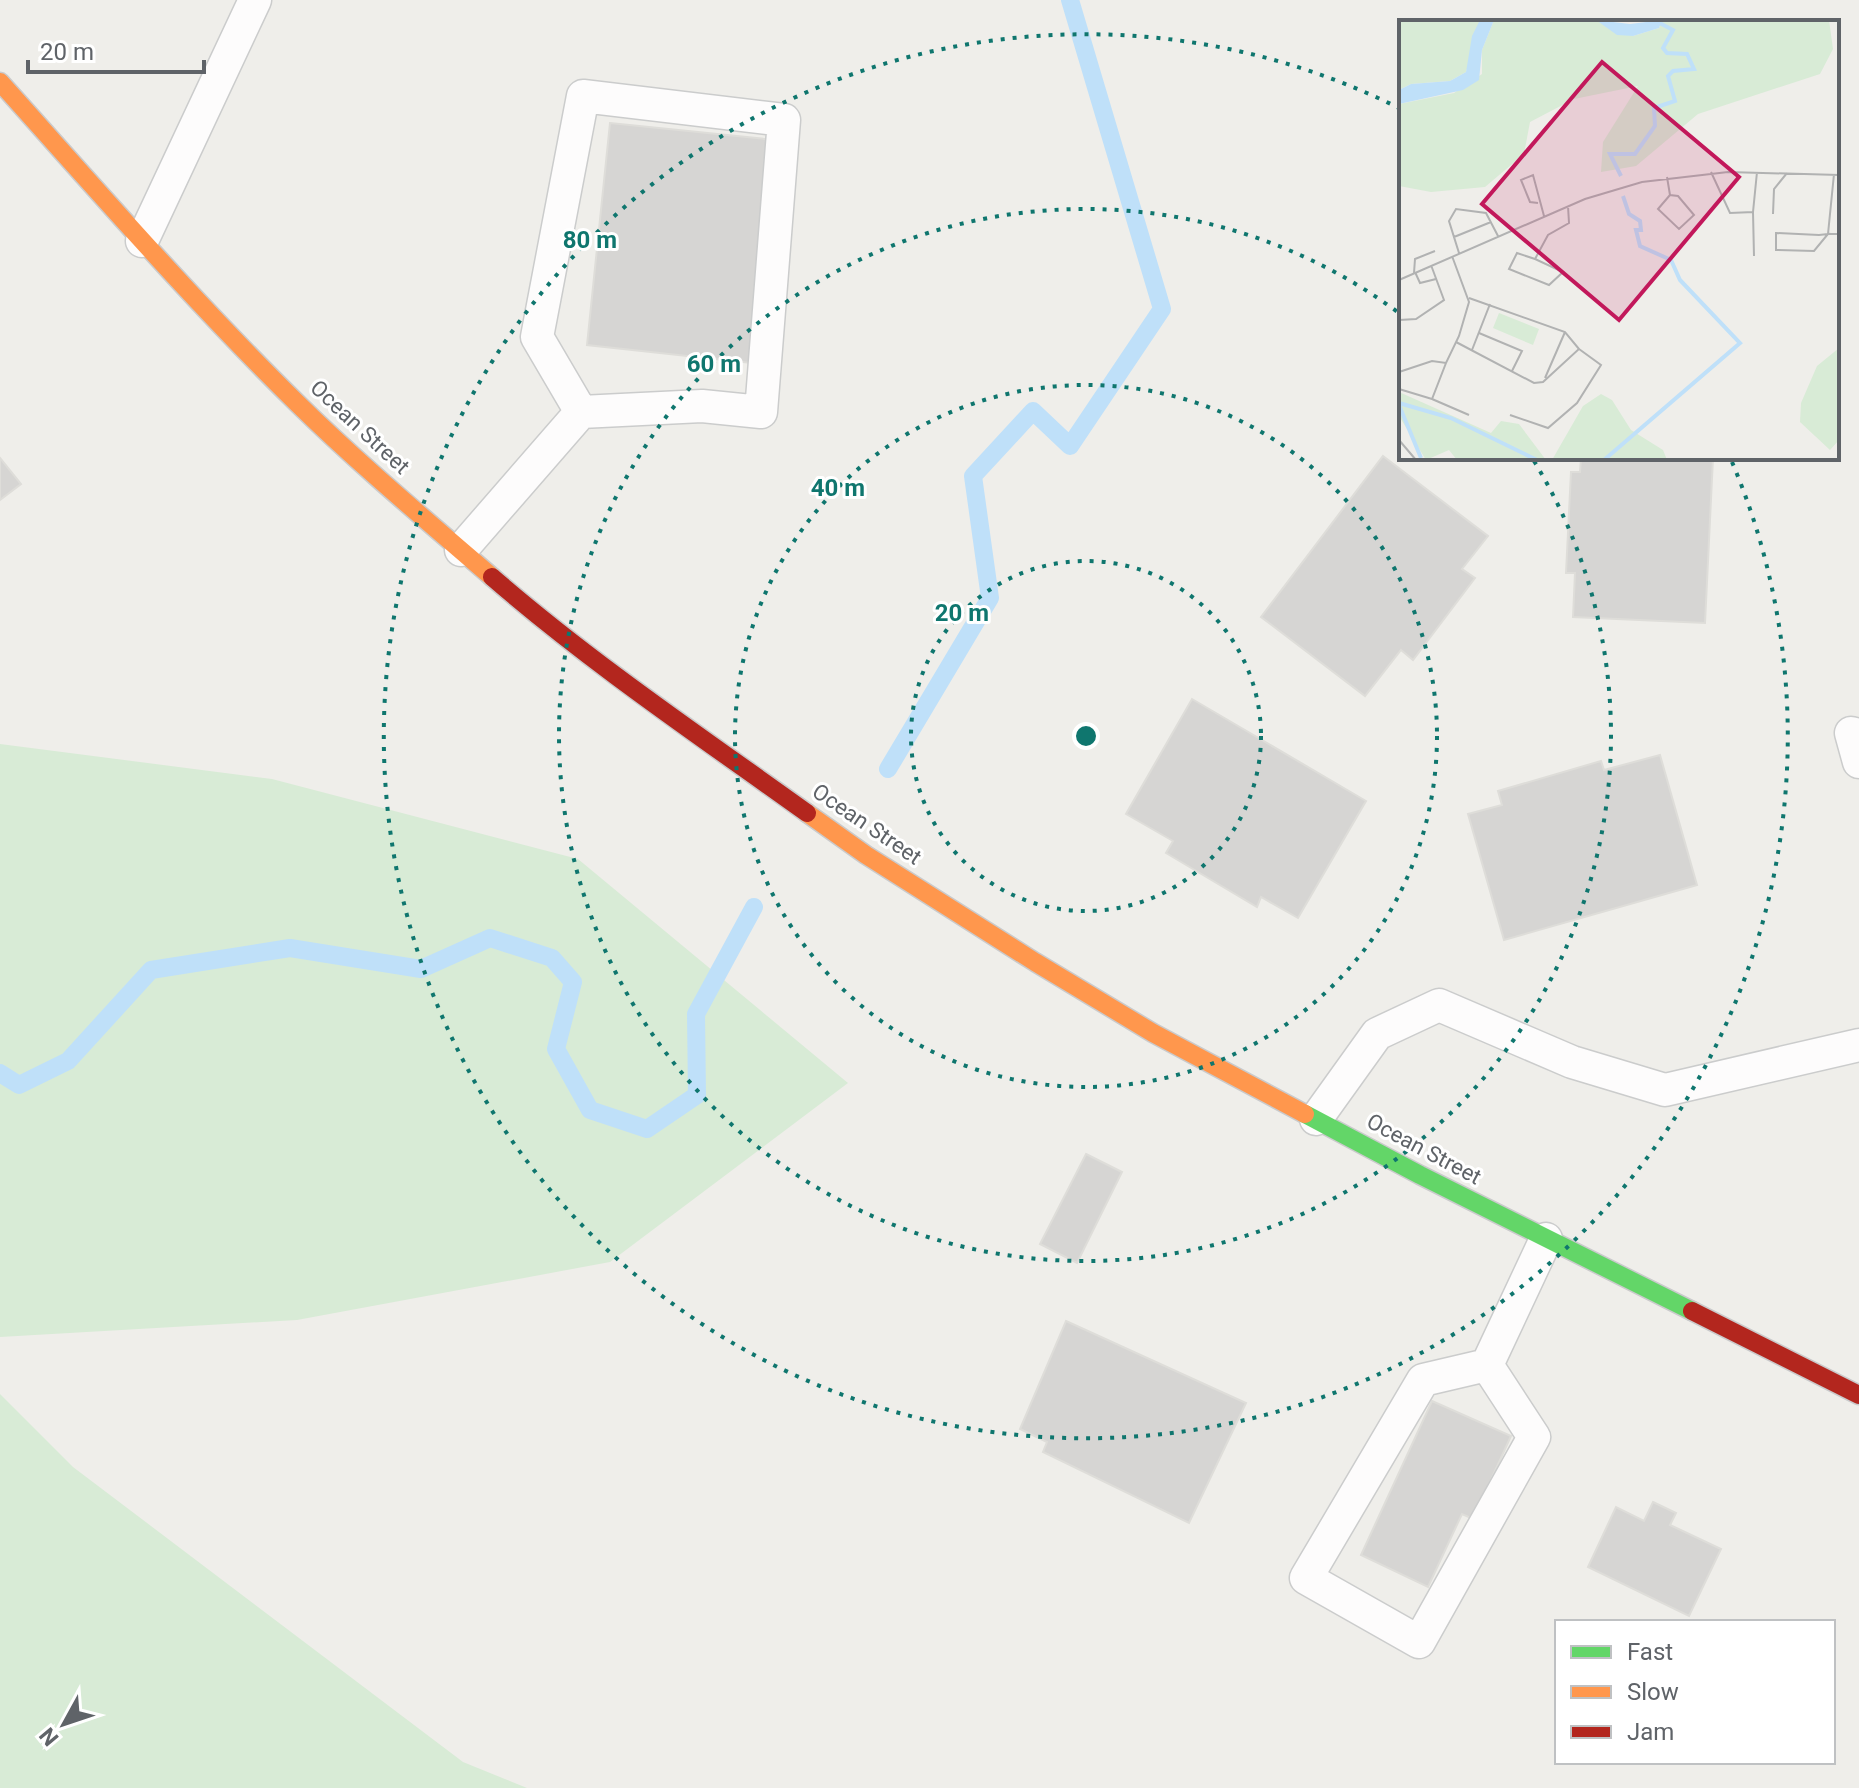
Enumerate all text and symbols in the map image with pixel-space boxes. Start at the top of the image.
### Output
inset map [1399,20,1839,460]
scale bar [28,24,204,74]
text: 20 m [40,38,94,66]
text: 80 m [563,226,617,254]
text: 60 m [687,350,741,378]
street label: Ocean Street [305,375,415,479]
text: 40 m [811,474,865,502]
text: 20 m [935,599,989,627]
centre of rings [1072,722,1100,750]
street label: Ocean Street [808,778,926,870]
street label: Ocean Street [1363,1108,1485,1190]
legend [1555,1620,1835,1764]
text: Fast [1627,1638,1673,1666]
text: Slow [1627,1678,1679,1706]
north arrow [24,1684,104,1764]
text: Jam [1627,1718,1674,1746]
text: N [34,1723,64,1751]

